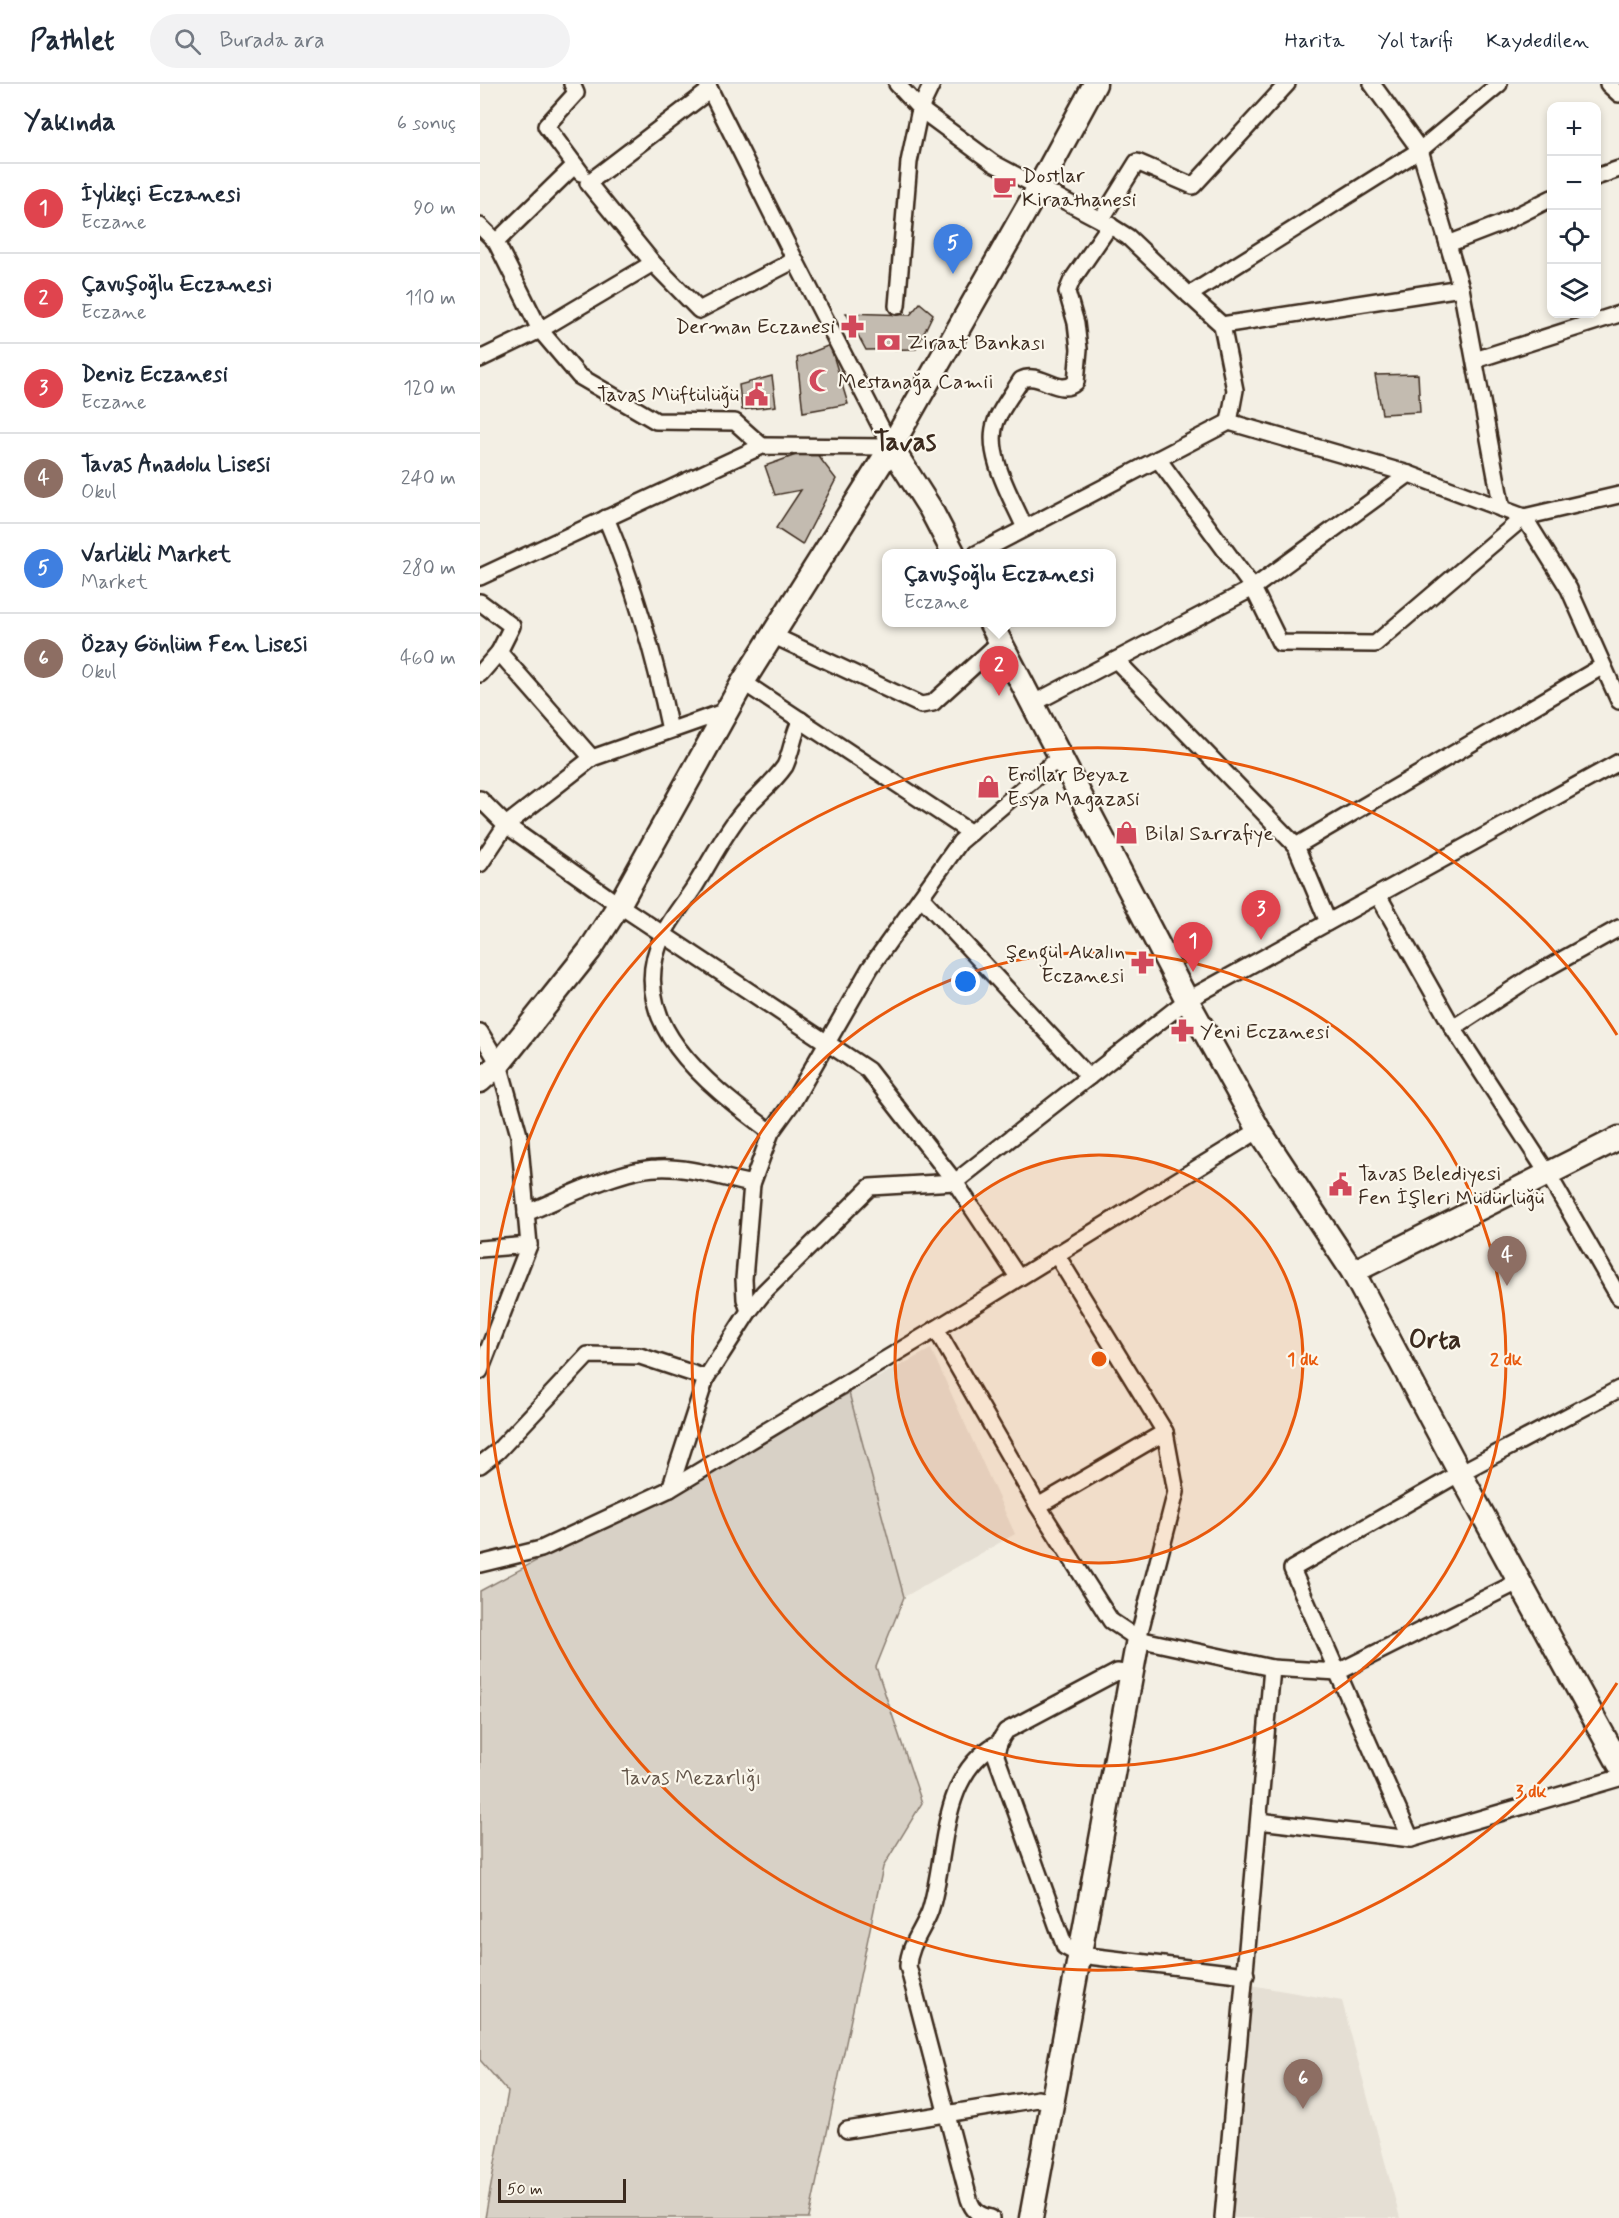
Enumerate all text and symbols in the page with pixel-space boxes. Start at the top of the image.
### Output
search box [150,14,570,68]
text: Pathlet [30,23,114,60]
icon: search [171,25,204,58]
text: Burada ara [219,27,325,55]
text: Harita [1284,27,1345,55]
text: Yol tarifi [1378,27,1453,55]
text: Kaydedilen [1486,27,1589,55]
map controls [1547,102,1601,318]
button: + [1547,102,1601,156]
text: Yakında [24,106,116,140]
text: 6 sonuç [397,110,456,137]
button: − [1547,156,1601,210]
place label: Dostlar Kiraathanesi [1022,162,1136,214]
cafe icon: Dostlar Kiraathanesi [991,174,1017,200]
text: İylikçi Eczanesi [81,181,241,209]
text: 1 [39,195,48,222]
text: 90 m [413,195,456,222]
text: Eczane [81,209,146,236]
button: locate [1547,210,1601,264]
pin: 5 [934,224,972,274]
button: layers [1547,264,1601,318]
text: Çavuşoğlu Eczanesi [81,271,272,299]
text: 2 [39,285,48,312]
text: 110 m [405,285,456,312]
text: Eczane [81,299,146,326]
place label: Derman Eczanesi [675,313,835,341]
pharmacy icon: Derman Eczanesi [840,313,866,339]
bank icon: Ziraat Bankası [876,329,902,355]
place label: Ziraat Bankası [907,329,1046,357]
text: Deniz Eczanesi [81,361,228,389]
mosque icon: Mestanağa Camii [807,368,833,394]
place label: Mestanağa Camii [838,368,994,396]
text: 3 [39,375,48,402]
text: 120 m [403,375,456,402]
place label: Tavas Müftülüğü [597,381,739,409]
public building icon: Tavas Müftülüğü [744,381,770,407]
text: Eczane [81,389,146,416]
district label: Tavas [874,425,937,460]
text: Tavas Anadolu Lisesi [81,451,270,479]
text: 4 [38,465,49,492]
text: 240 m [401,465,456,492]
text: Okul [81,479,116,506]
text: Varlikli Market [81,541,231,569]
popup [882,549,1116,627]
text: 5 [38,555,50,582]
text: 280 m [402,555,456,582]
text: Çavuşoğlu Eczanesi [903,561,1095,589]
text: Market [81,569,148,596]
text: Eczane [903,589,969,616]
text: Özay Gönlüm Fen Lisesi [81,631,308,659]
text: 6 [38,645,49,672]
text: 460 m [400,645,456,672]
pin: 2 [980,646,1018,696]
text: Okul [81,659,116,686]
place label: Erollar Beyaz Esya Magazasi [1007,761,1140,813]
shop icon: Erollar Beyaz Esya Magazasi [976,773,1002,799]
shop icon: Bilal Sarrafiye [1114,820,1140,846]
place label: Bilal Sarrafiye [1145,820,1273,848]
pin: 3 [1242,890,1280,940]
pin: 1 [1174,922,1212,972]
place label: Şengül Akalın Eczanesi [1006,938,1125,990]
pharmacy icon: Şengül Akalın Eczanesi [1130,950,1156,976]
your location [951,967,980,996]
pharmacy icon: Yeni Eczanesi [1169,1018,1195,1044]
place label: Yeni Eczanesi [1200,1018,1330,1046]
place label: Tavas Belediyesi Fen İşleri Müdürlüğü [1358,1160,1544,1212]
public building icon: Tavas Belediyesi Fen İşleri Müdürlüğü [1327,1172,1353,1198]
pin: 4 [1488,1236,1526,1286]
district label: Orta [1409,1323,1461,1358]
text: 1 dk [1287,1348,1319,1372]
text: 2 dk [1490,1348,1523,1372]
centre of rings [1089,1349,1109,1369]
park label: Tavas Mezarlığı [621,1764,761,1792]
text: 3 dk [1515,1780,1548,1804]
pin: 6 [1284,2060,1322,2109]
scale bar [498,2176,626,2204]
text: 50 m [507,2179,543,2200]

